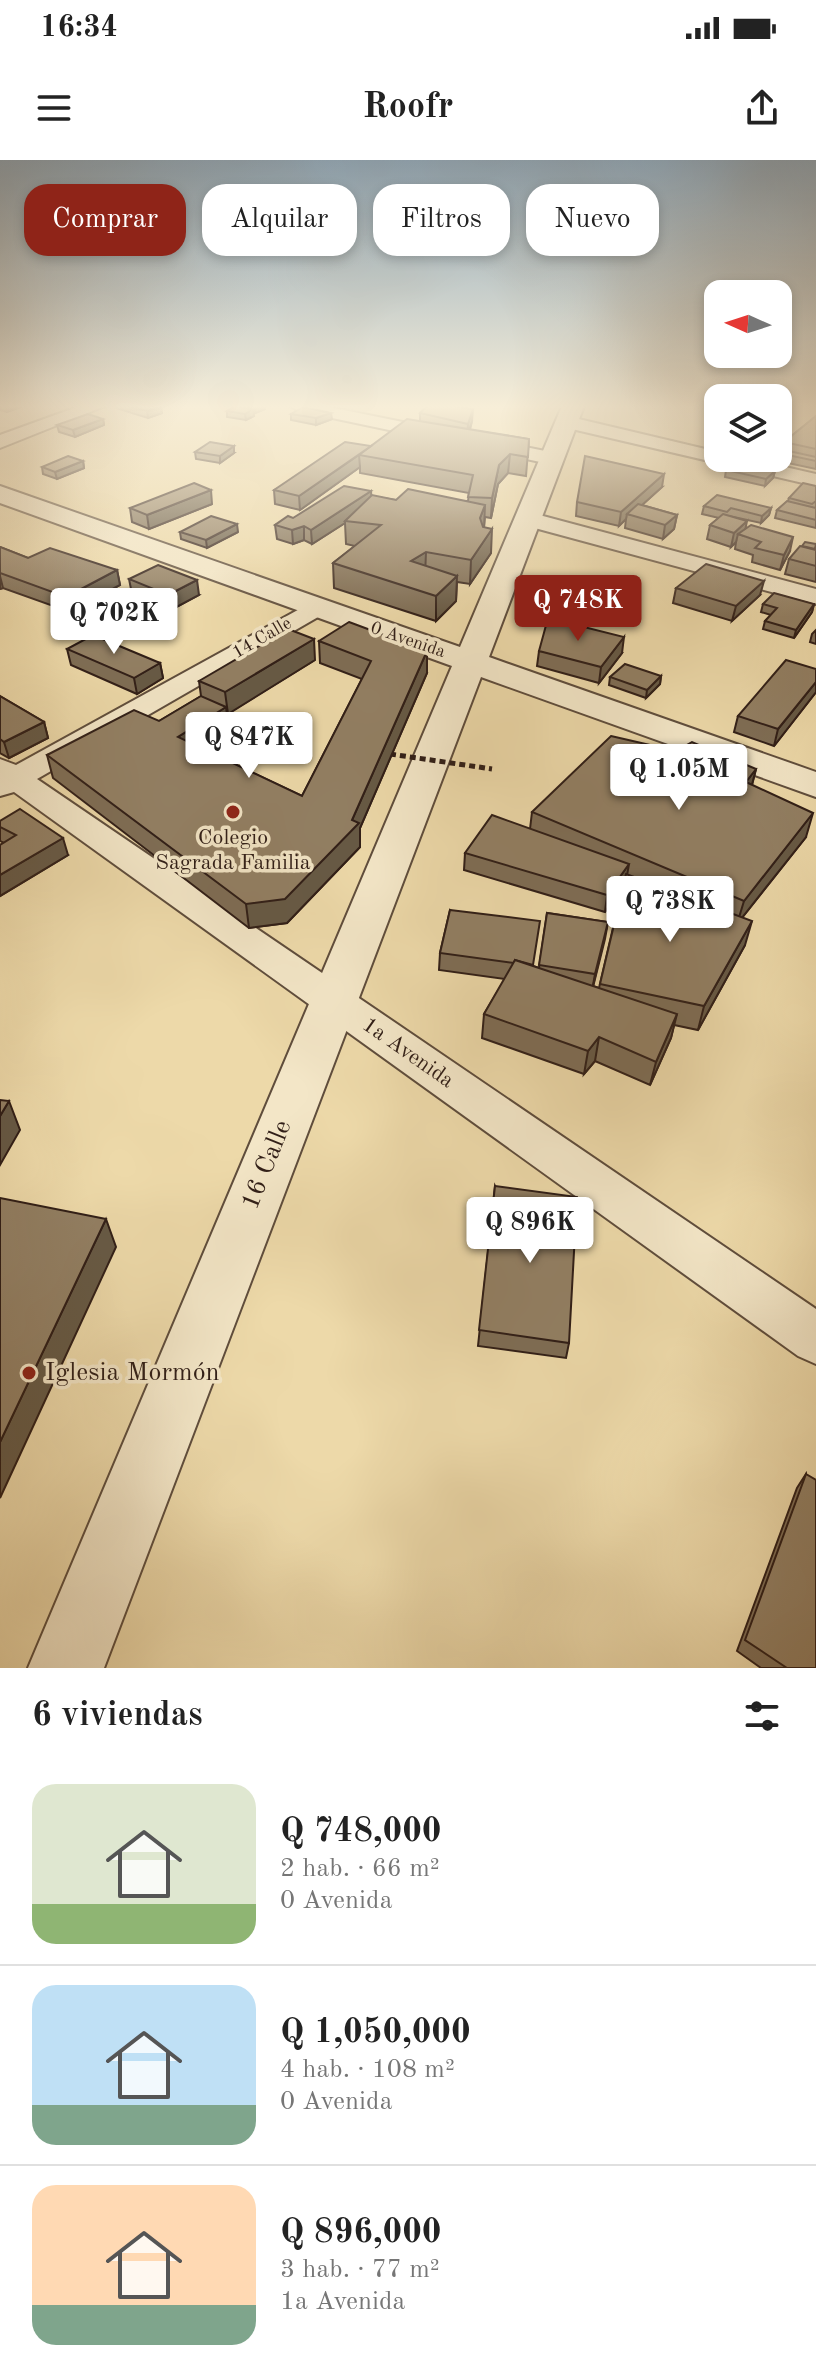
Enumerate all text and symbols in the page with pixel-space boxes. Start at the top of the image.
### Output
text: 16:34 [40,13,118,43]
icon: menu [32,86,76,130]
icon: share [740,86,784,130]
text: Roofr [363,90,453,126]
chip: Comprar [24,184,186,256]
chip: Alquilar [202,184,357,256]
chip: Filtros [373,184,510,256]
chip: Nuevo [526,184,659,256]
north arrow [704,280,792,368]
map controls [704,280,792,472]
button: layers [704,384,792,472]
pin: Q 748K [513,575,643,643]
pin: Q 702K [49,588,179,656]
text: Q 748K [532,588,624,614]
text: Q 702K [68,601,160,627]
street label: 14 Calle [229,614,295,662]
street label: 0 Avenida [368,619,448,661]
pin: Q 847K [184,712,314,780]
text: Q 847K [203,725,295,751]
pin: Q 1.05M [605,744,753,812]
text: Q 1.05M [628,757,730,783]
marker: Colegio Sagrada Familia [224,803,242,821]
place label: Colegio Sagrada Familia [155,827,311,874]
pin: Q 738K [605,876,735,944]
text: Q 738K [624,889,716,915]
street label: 1a Avenida [358,1014,458,1093]
street label: 16 Calle [237,1117,297,1213]
pin: Q 896K [465,1197,595,1265]
text: Q 896K [484,1210,576,1236]
place label: Iglesia Mormón [45,1360,220,1386]
marker: Iglesia Mormón [20,1364,38,1382]
icon: filters [740,1694,784,1738]
text: 6 viviendas [32,1699,203,1733]
text: Q 748,000 [280,1815,442,1849]
icon: home [96,1816,192,1912]
text: 2 hab. · 66 m² [280,1856,440,1882]
text: 0 Avenida [280,1888,393,1914]
text: Q 1,050,000 [280,2016,471,2050]
icon: home [96,2017,192,2113]
text: 4 hab. · 108 m² [280,2057,455,2083]
text: 0 Avenida [280,2089,393,2115]
text: Q 896,000 [280,2216,442,2250]
icon: home [96,2217,192,2313]
text: 3 hab. · 77 m² [280,2257,440,2283]
text: 1a Avenida [280,2289,405,2315]

